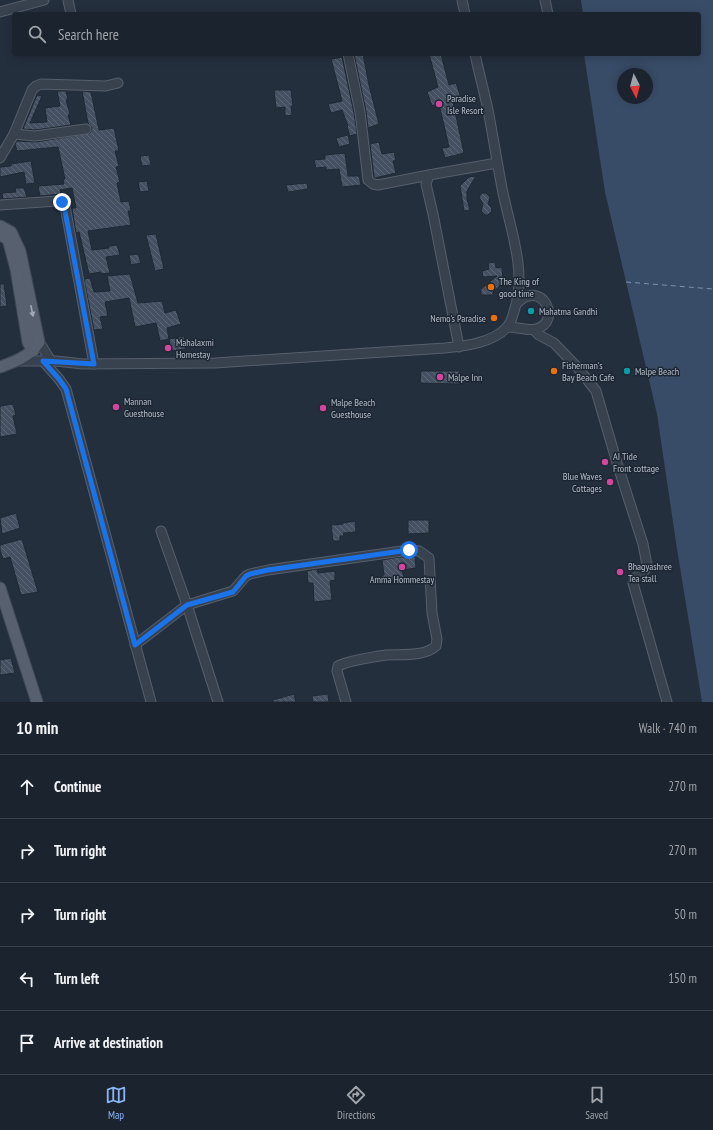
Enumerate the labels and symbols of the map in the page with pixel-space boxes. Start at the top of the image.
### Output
north arrow [617,68,653,104]
place label: Paradise Isle Resort [447,92,484,117]
marker: Paradise Isle Resort [434,99,444,109]
route end [53,193,71,211]
place label: The King of good time [499,275,539,300]
marker: The King of good time [486,282,496,292]
one-way arrow [30,305,36,317]
place label: Mahatma Gandhi [539,305,597,318]
marker: Mahatma Gandhi [526,306,536,316]
place label: Nemo's Paradise [430,312,486,325]
marker: Nemo's Paradise [489,313,499,323]
place label: Mahalaxmi Homestay [176,336,214,361]
marker: Mahalaxmi Homestay [163,343,173,353]
place label: Fisherman's Bay Beach Cafe [562,359,614,384]
place label: Malpe Beach [635,365,679,378]
marker: Fisherman's Bay Beach Cafe [549,366,559,376]
marker: Malpe Beach [622,366,632,376]
place label: Malpe Inn [448,371,482,384]
marker: Malpe Inn [435,372,445,382]
place label: Mannan Guesthouse [124,395,164,420]
place label: Malpe Beach Guesthouse [331,396,375,421]
marker: Mannan Guesthouse [111,402,121,412]
marker: Malpe Beach Guesthouse [318,403,328,413]
place label: AI Tide Front cottage [613,450,659,475]
marker: AI Tide Front cottage [600,457,610,467]
place label: Blue Waves Cottages [563,470,603,495]
marker: Blue Waves Cottages [605,477,615,487]
route start [400,541,418,559]
place label: Bhagyashree Tea stall [628,560,672,585]
marker: Amma Hommestay [397,562,407,572]
marker: Bhagyashree Tea stall [615,567,625,577]
place label: Amma Hommestay [370,573,435,586]

